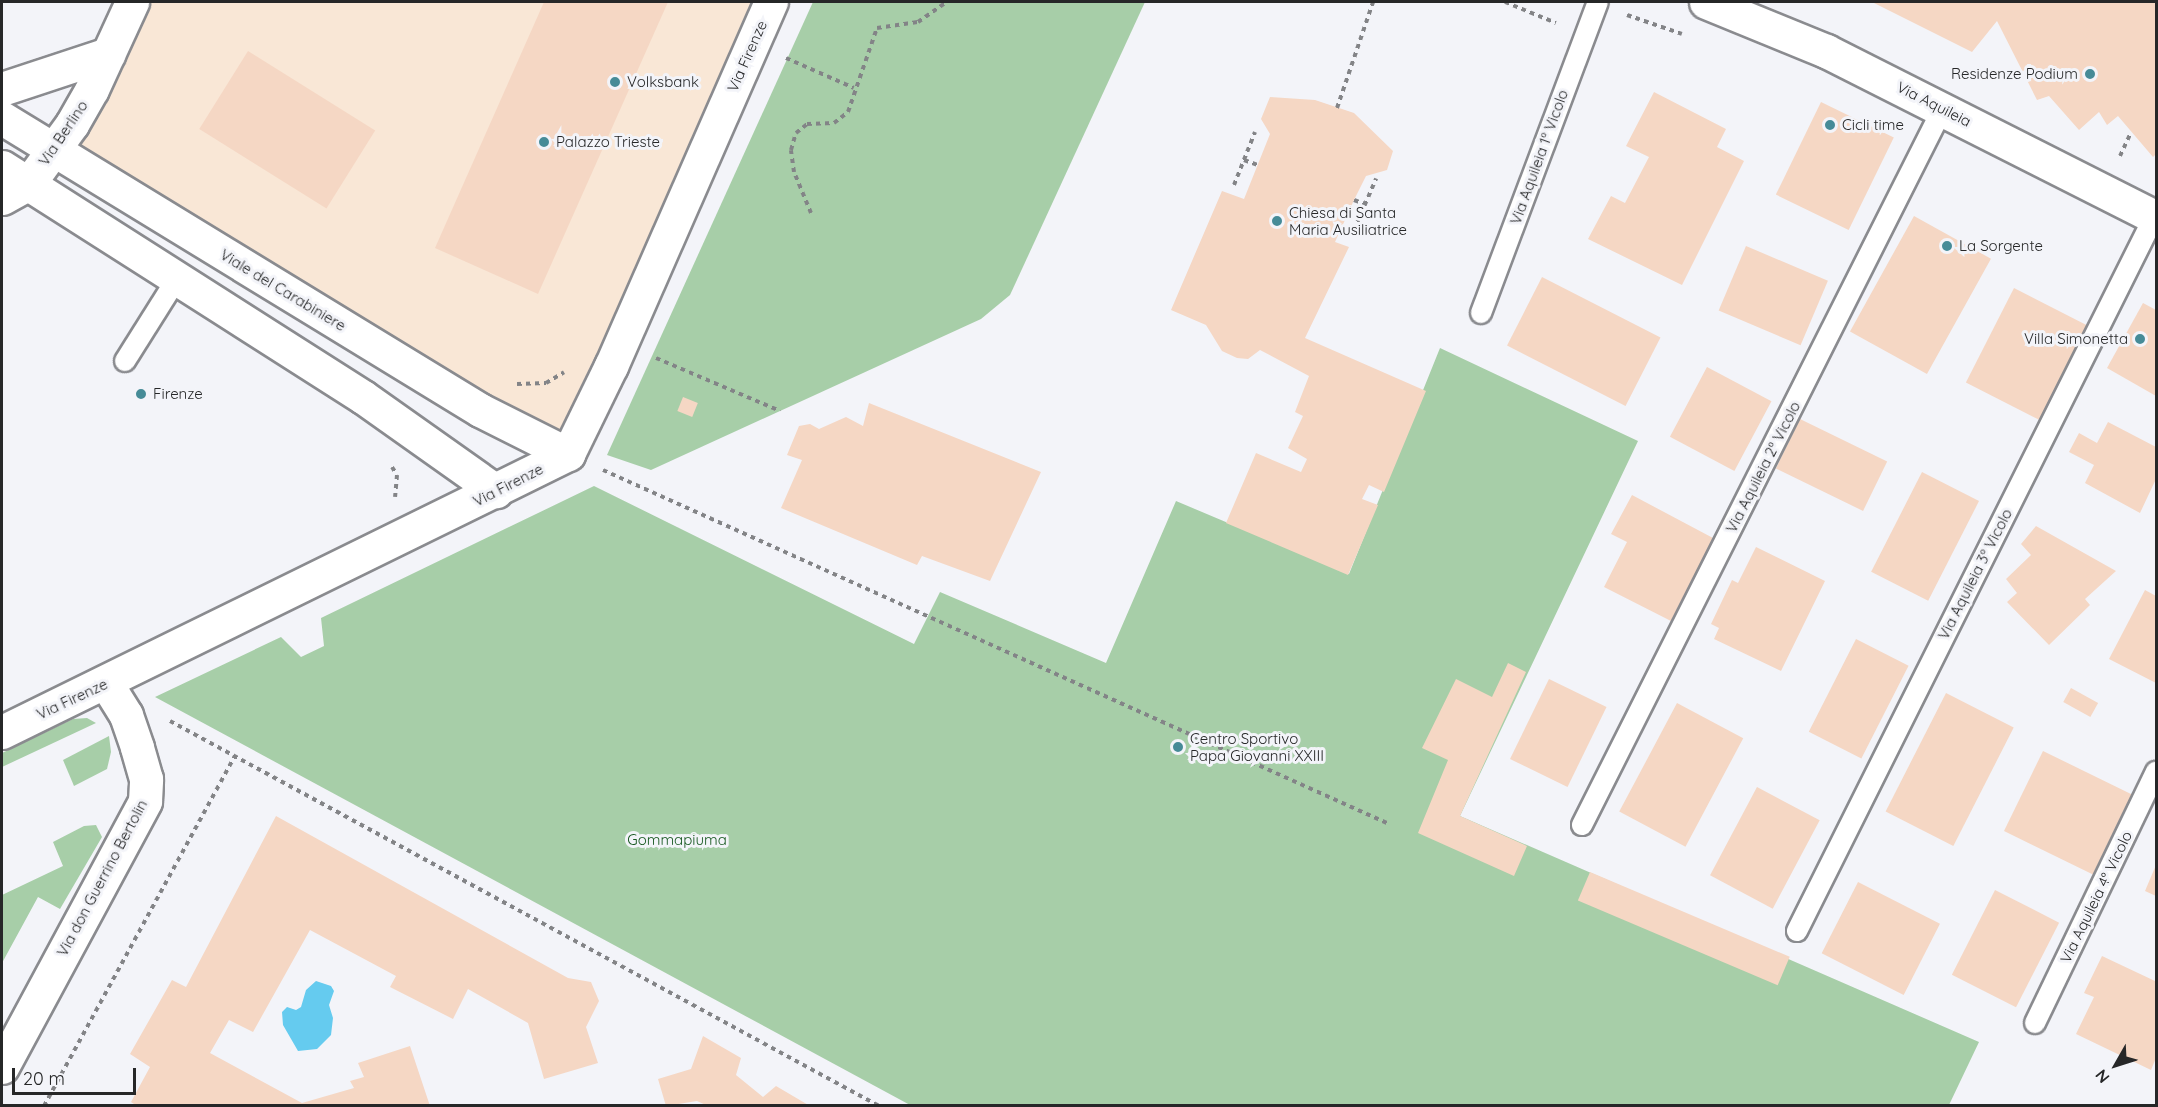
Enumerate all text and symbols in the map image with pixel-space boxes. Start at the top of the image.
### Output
street label: Via Firenze [723,18,771,94]
place label: Residenze Podium [1951,65,2078,83]
marker: Residenze Podium [2083,67,2097,81]
place label: Volksbank [627,73,699,91]
marker: Volksbank [608,75,622,89]
street label: Via Aquileia [1894,78,1974,130]
street label: Via Aquileia 1° Vicolo [1506,87,1572,227]
street label: Via Berlino [35,97,91,169]
place label: Cicli time [1842,116,1904,134]
marker: Cicli time [1823,118,1837,132]
place label: Palazzo Trieste [556,133,660,151]
marker: Palazzo Trieste [537,135,551,149]
place label: Chiesa di Santa Maria Ausiliatrice [1289,203,1407,238]
marker: Chiesa di Santa Maria Ausiliatrice [1270,214,1284,228]
place label: La Sorgente [1959,237,2043,255]
marker: La Sorgente [1940,239,1954,253]
street label: Viale del Carabiniere [217,245,349,335]
place label: Villa Simonetta [2024,330,2128,348]
marker: Villa Simonetta [2133,332,2147,346]
place label: Firenze [153,385,203,403]
marker: Firenze [134,387,148,401]
street label: Via Aquileia 2° Vicolo [1722,398,1804,536]
street label: Via Firenze [470,460,546,510]
street label: Via Aquileia 3° Vicolo [1934,506,2016,642]
street label: Via Firenze [34,675,110,723]
place label: Centro Sportivo Papa Giovanni XXIII [1190,729,1324,764]
marker: Centro Sportivo Papa Giovanni XXIII [1171,740,1185,754]
street label: Via don Guerrino Bertolin [53,797,151,959]
street label: Via Aquileia 4° Vicolo [2056,828,2136,966]
park label: Gommapiuma [627,831,727,849]
north arrow [2086,1035,2146,1095]
scale bar [15,1056,140,1094]
text: N [2091,1065,2113,1087]
text: 20 m [23,1067,65,1090]

